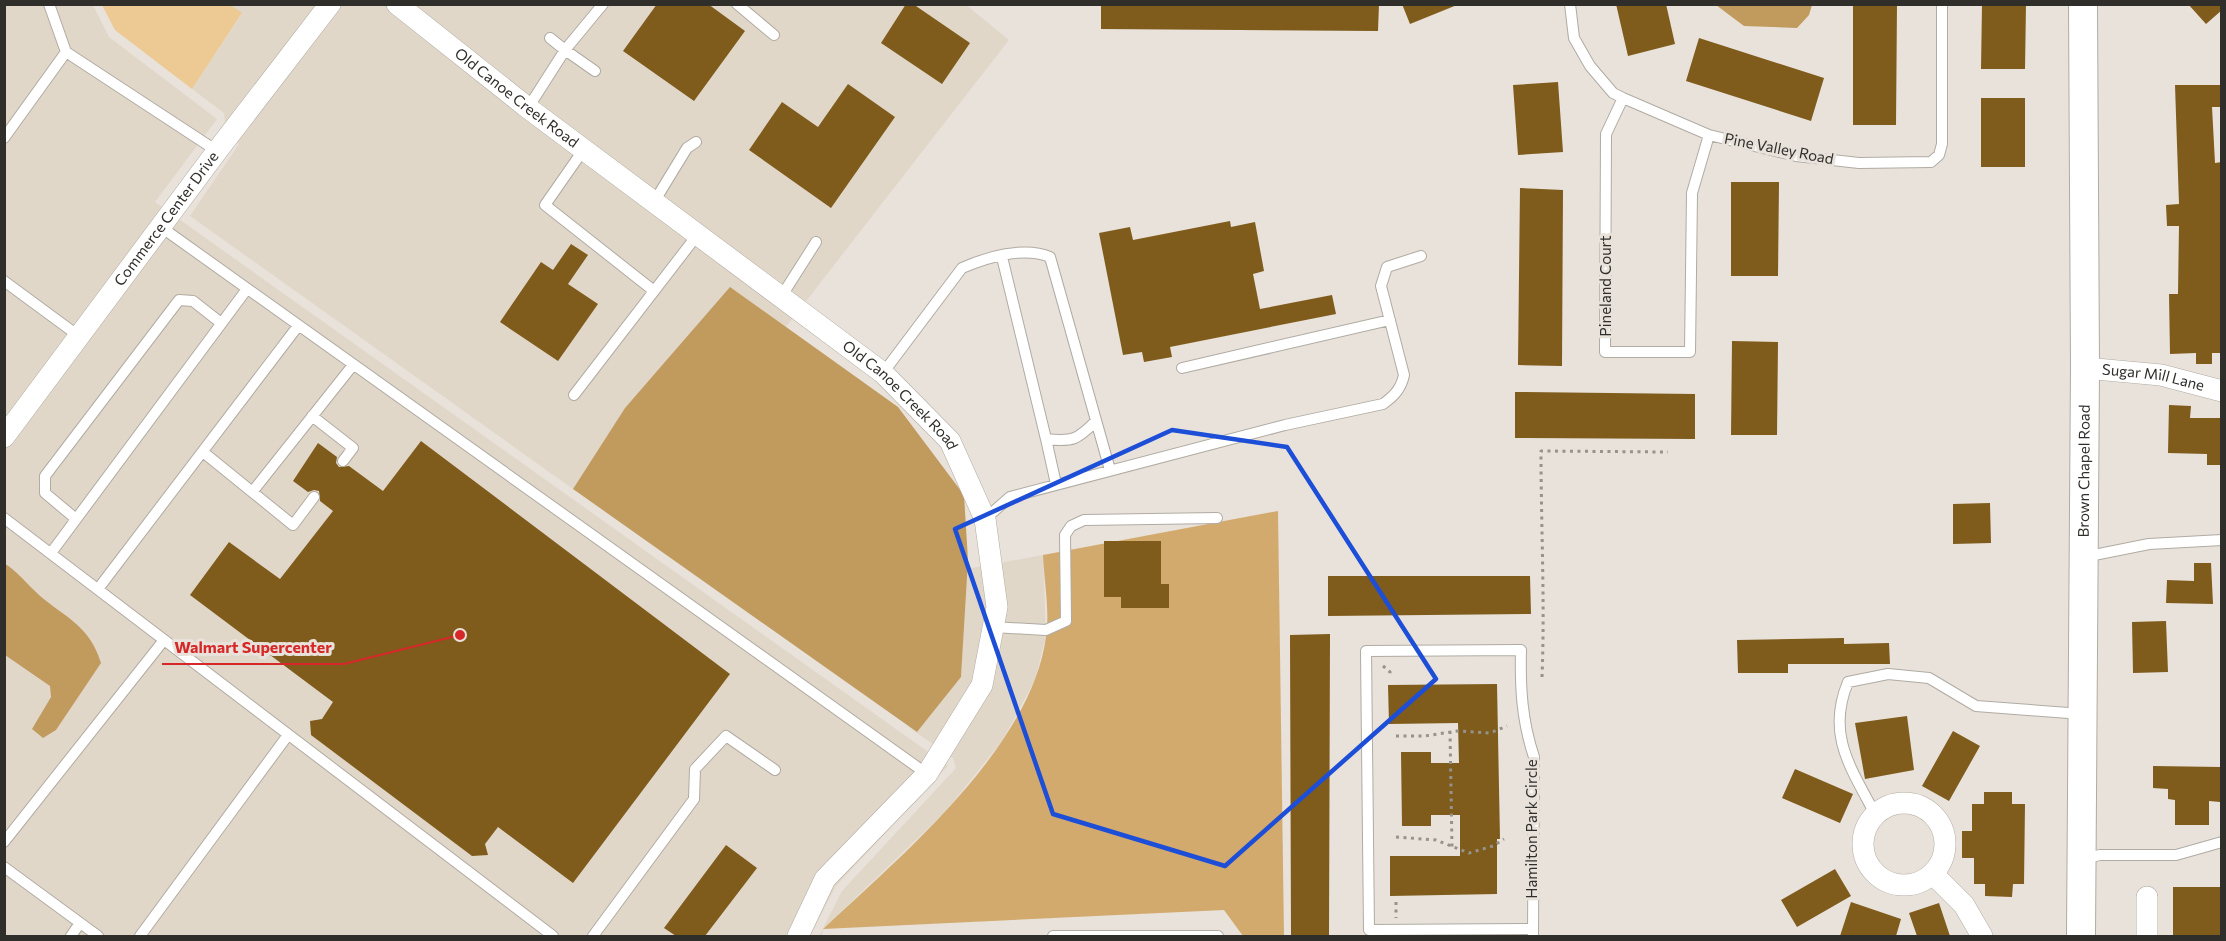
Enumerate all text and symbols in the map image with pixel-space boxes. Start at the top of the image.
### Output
street label: Old Canoe Creek Road [452,43,583,151]
street label: Pine Valley Road [1723,129,1835,167]
street label: Commerce Center Drive [110,147,222,289]
street label: Pineland Court [1596,235,1614,337]
street label: Old Canoe Creek Road [840,336,963,452]
street label: Sugar Mill Lane [2101,360,2207,394]
street label: Brown Chapel Road [2074,404,2093,538]
callout: Walmart Supercenter [162,630,344,664]
text: Walmart Supercenter [174,637,332,656]
street label: Hamilton Park Circle [1522,759,1540,899]

